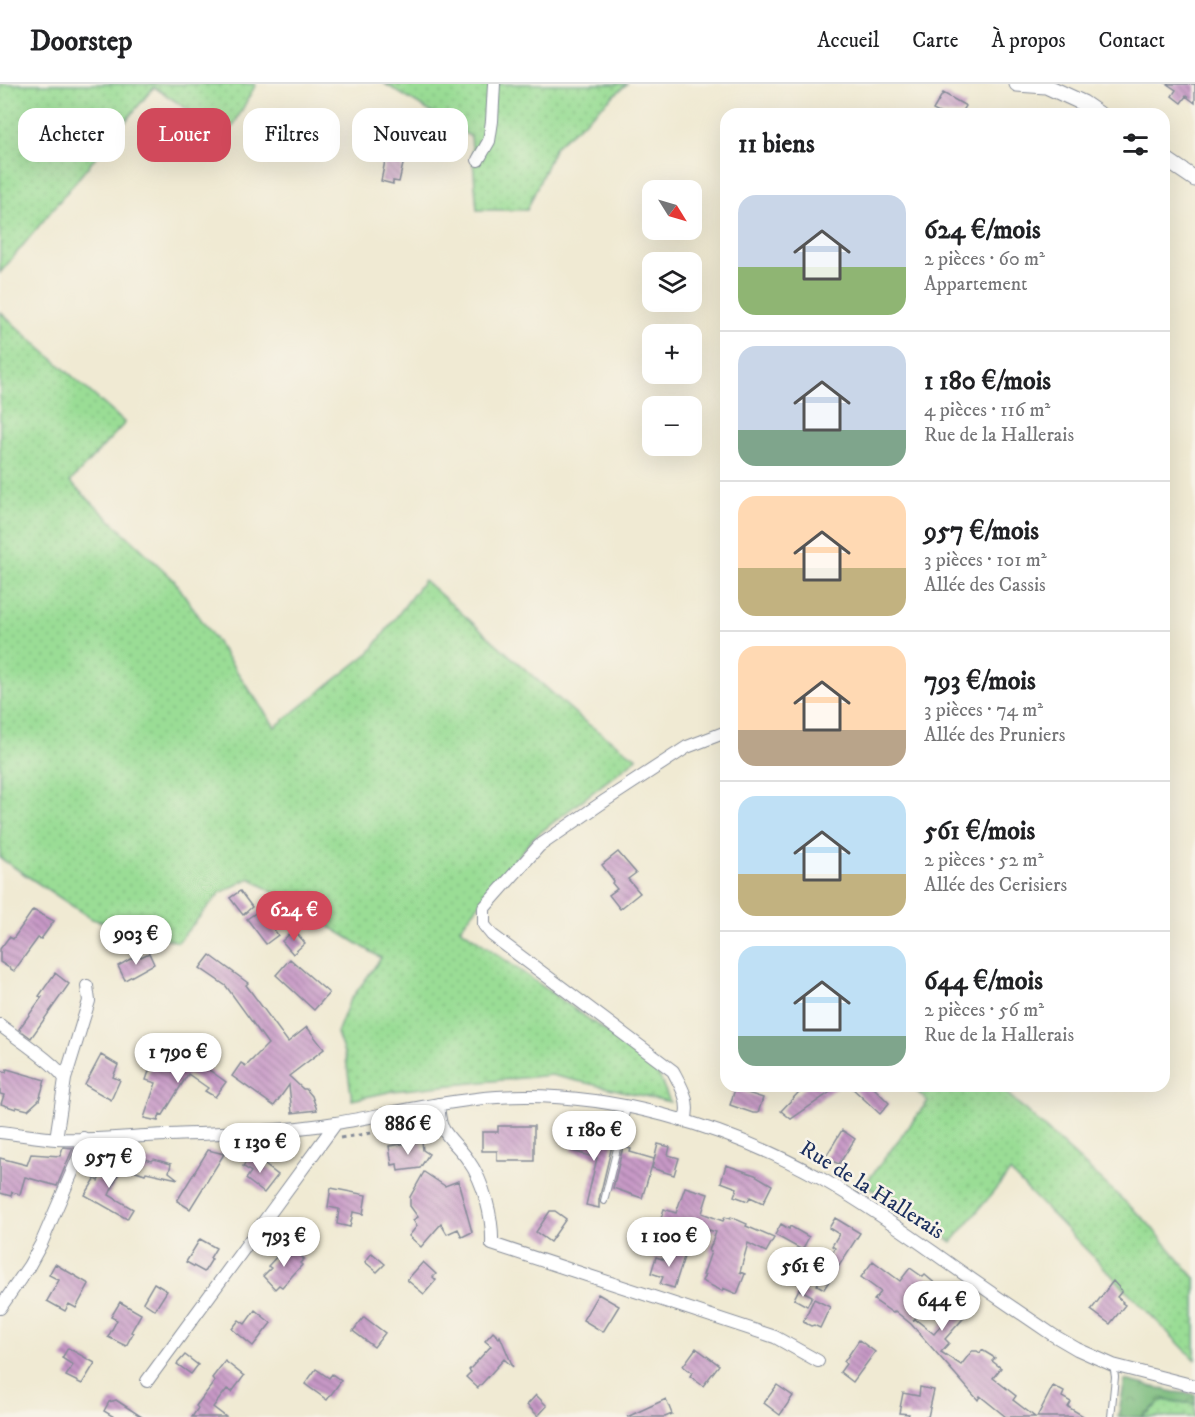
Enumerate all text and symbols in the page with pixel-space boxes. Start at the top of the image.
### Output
text: Doorstep [30,24,132,59]
text: Accueil [817,28,879,54]
text: Carte [912,28,958,54]
text: À propos [991,28,1066,54]
text: Contact [1099,28,1165,54]
chip: Acheter [18,108,125,162]
chip: Louer [137,108,231,162]
chip: Filtres [243,108,340,162]
chip: Nouveau [352,108,468,162]
text: 11 biens [738,128,815,161]
icon: filters [1119,128,1152,161]
north arrow [642,180,702,240]
map controls [642,180,702,456]
text: 624 €/mois [924,214,1041,247]
icon: home [786,219,858,291]
text: 2 pièces · 60 m² [924,247,1045,272]
button: layers [642,252,702,312]
text: Appartement [924,272,1027,297]
button: + [642,324,702,384]
text: 1 180 €/mois [924,365,1051,398]
icon: home [786,370,858,442]
button: − [642,396,702,456]
text: 4 pièces · 116 m² [924,398,1050,423]
text: Rue de la Hallerais [924,423,1074,448]
text: 957 €/mois [924,515,1039,548]
icon: home [786,520,858,592]
text: 3 pièces · 101 m² [924,548,1047,573]
text: Allée des Cassis [924,573,1046,598]
text: 793 €/mois [924,665,1036,698]
icon: home [786,670,858,742]
text: 3 pièces · 74 m² [924,698,1043,723]
text: Allée des Pruniers [924,723,1065,748]
text: 561 €/mois [924,815,1035,848]
icon: home [786,820,858,892]
text: 2 pièces · 52 m² [924,848,1044,873]
text: Allée des Cerisiers [924,873,1067,898]
pin: 624 € [252,891,336,942]
text: 624 € [270,898,318,923]
pin: 903 € [94,915,178,966]
text: 903 € [114,922,158,947]
text: 644 €/mois [924,965,1043,998]
icon: home [786,970,858,1042]
text: 2 pièces · 56 m² [924,998,1044,1023]
text: Rue de la Hallerais [924,1023,1074,1048]
pin: 1 790 € [123,1033,233,1084]
text: 1 790 € [149,1040,207,1065]
pin: 886 € [366,1105,450,1156]
pin: 1 180 € [539,1111,649,1162]
text: 886 € [385,1112,431,1137]
text: 1 180 € [566,1118,622,1143]
pin: 1 130 € [205,1123,315,1174]
text: 1 130 € [233,1130,287,1155]
street label: Rue de la Hallerais [795,1135,949,1245]
pin: 957 € [67,1138,151,1189]
text: 957 € [86,1145,132,1170]
pin: 793 € [242,1217,326,1268]
pin: 1 100 € [614,1217,724,1268]
text: 793 € [262,1224,306,1249]
text: 1 100 € [641,1224,697,1249]
pin: 561 € [761,1247,845,1298]
text: 561 € [781,1254,825,1279]
pin: 644 € [900,1281,984,1332]
text: 644 € [917,1288,967,1313]

